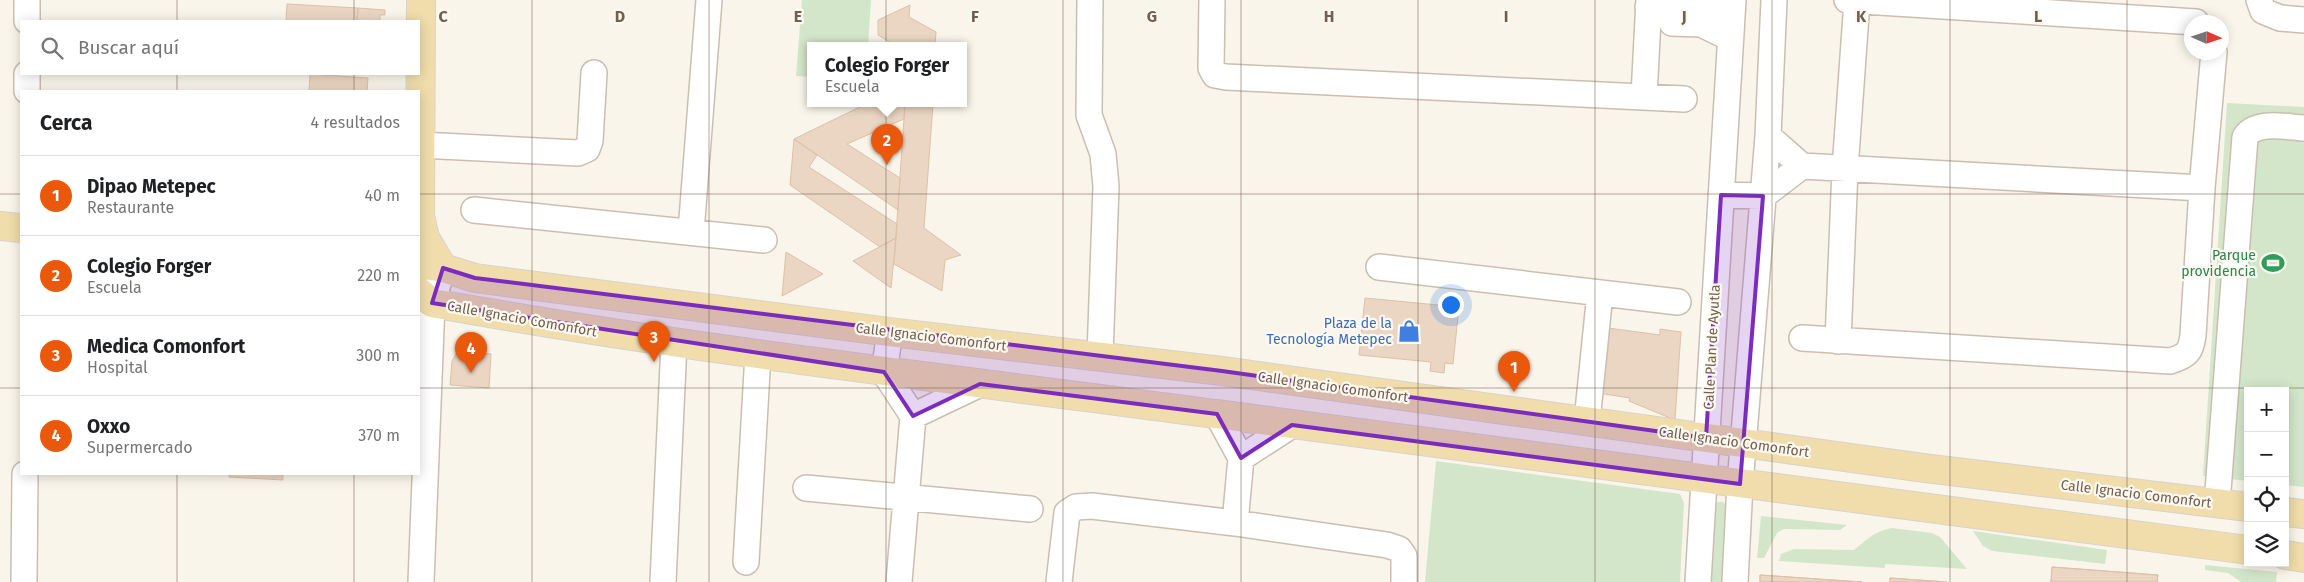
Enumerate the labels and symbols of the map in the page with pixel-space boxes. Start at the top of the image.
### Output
text: C [438,7,448,26]
text: D [615,7,625,26]
text: E [794,7,802,26]
text: F [971,7,979,26]
text: G [1147,7,1157,26]
text: H [1324,7,1334,26]
text: I [1504,7,1508,26]
text: J [1680,7,1687,26]
text: K [1856,7,1867,26]
text: L [2034,7,2042,26]
north arrow [2184,15,2229,60]
pin: 2 [871,124,903,165]
place label: Parque providencia [2181,247,2256,280]
sports icon: Parque providencia [2260,250,2286,276]
street label: Calle Plan de Ayutla [1700,284,1724,410]
your location [1438,292,1464,318]
street label: Calle Ignacio Comonfort [446,297,599,341]
place label: Plaza de la Tecnología Metepec [1266,315,1392,348]
shop icon: Plaza de la Tecnología Metepec [1396,318,1422,344]
street label: Calle Ignacio Comonfort [855,319,1008,355]
pin: 3 [638,321,670,362]
pin: 4 [455,332,487,373]
pin: 1 [1498,351,1530,392]
street label: Calle Ignacio Comonfort [1257,368,1410,406]
street label: Calle Ignacio Comonfort [1658,423,1811,461]
street label: Calle Ignacio Comonfort [2060,476,2213,512]

